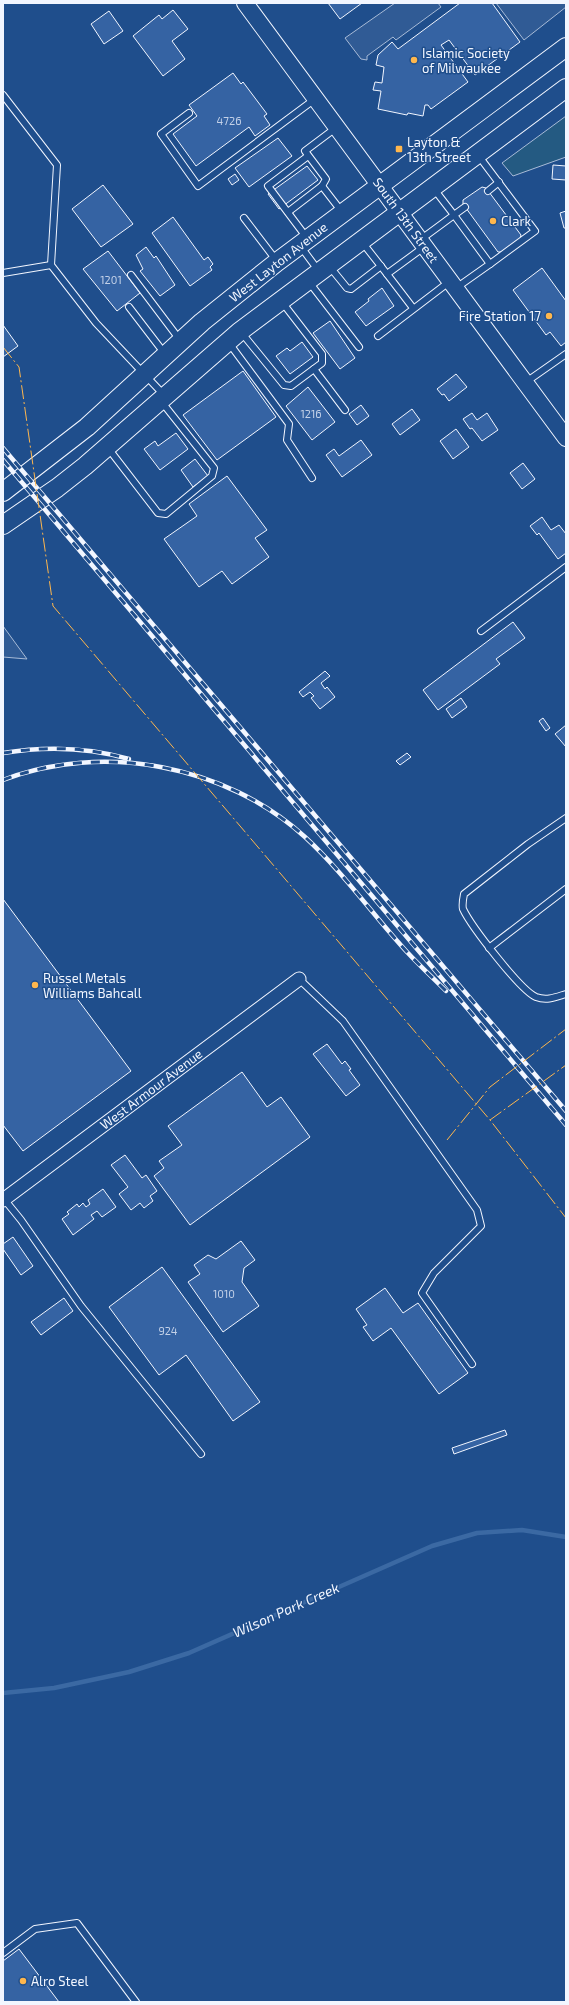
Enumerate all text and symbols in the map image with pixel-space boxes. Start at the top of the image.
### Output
place label: Islamic Society of Milwaukee [422,45,510,76]
marker: Islamic Society of Milwaukee [409,55,419,65]
house number: 4726 [217,114,241,127]
place label: Layton & 13th Street [407,134,471,165]
marker: Layton & 13th Street [394,144,404,154]
street label: South 13th Street [370,174,442,266]
place label: Clark [501,213,532,229]
marker: Clark [488,216,498,226]
street label: West Layton Avenue [226,219,330,305]
house number: 1201 [100,273,122,286]
place label: Fire Station 17 [459,308,541,324]
marker: Fire Station 17 [544,311,554,321]
house number: 1216 [300,407,322,420]
place label: Russel Metals Williams Bahcall [43,970,142,1001]
marker: Russel Metals Williams Bahcall [30,980,40,990]
street label: West Armour Avenue [97,1045,205,1133]
house number: 1010 [213,1287,235,1300]
house number: 924 [158,1324,178,1337]
water label: Wilson Park Creek [230,1578,342,1641]
place label: Alro Steel [31,1973,88,1989]
marker: Alro Steel [18,1976,28,1986]

